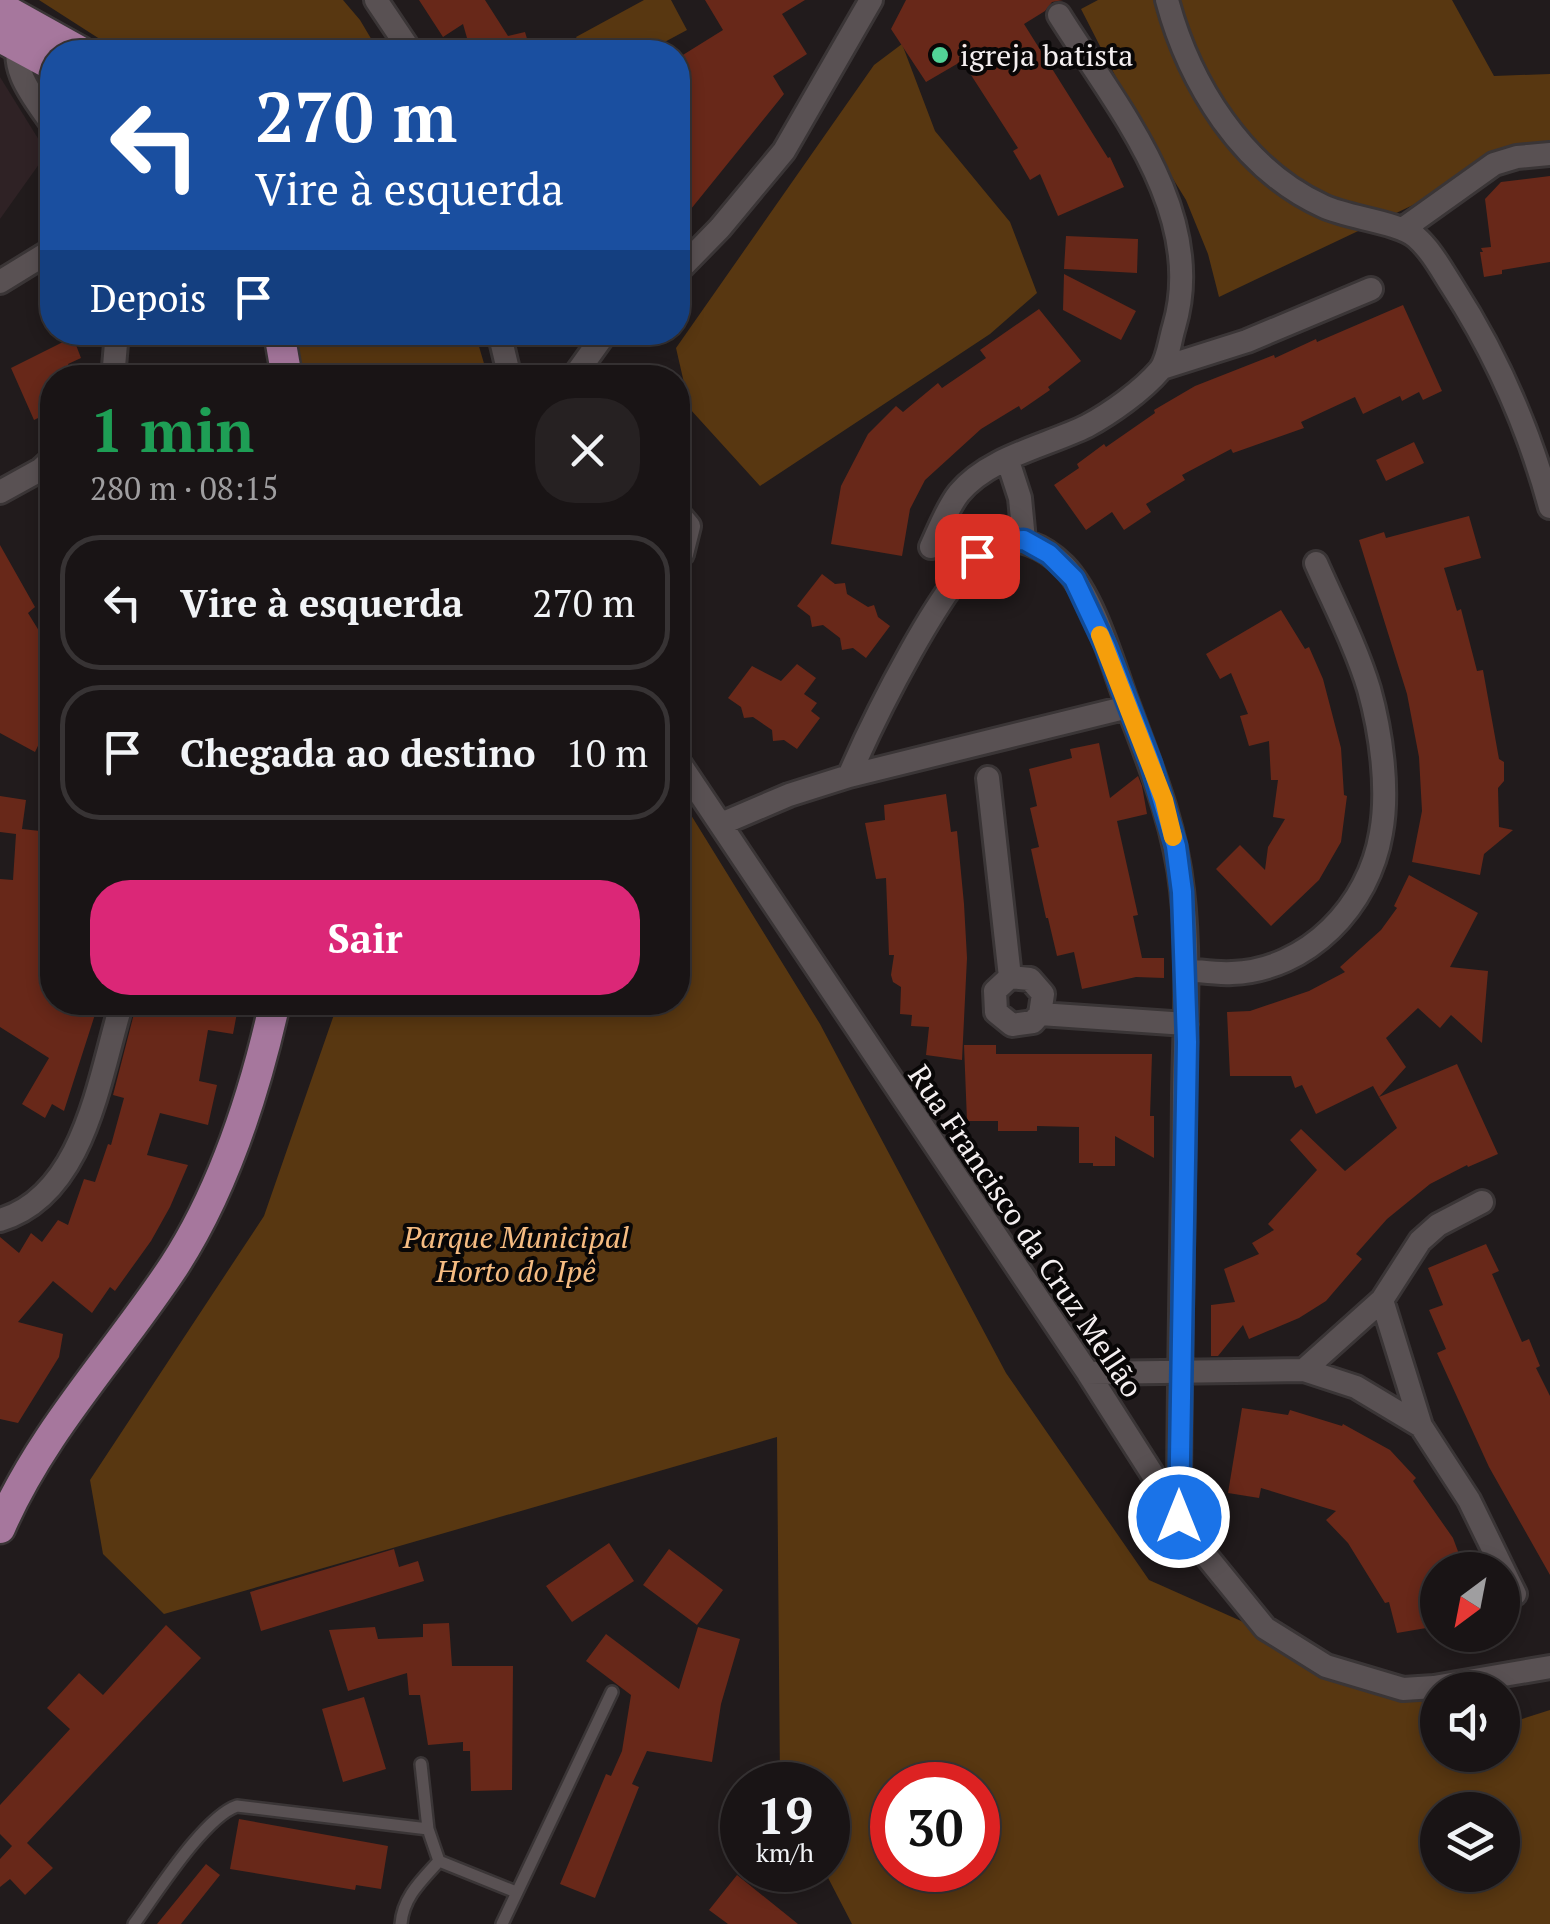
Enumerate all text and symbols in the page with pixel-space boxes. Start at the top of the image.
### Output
place label: igreja batista [960,35,1133,75]
marker: igreja batista [929,44,951,66]
text: 270 m [255,69,457,162]
icon: left [90,80,220,210]
text: Vire à esquerda [255,158,564,218]
icon: arrive [226,270,281,325]
text: Depois [90,273,206,323]
text: 1 min [90,390,254,469]
button: close [535,398,640,503]
text: 280 m · 08:15 [90,467,278,509]
pin [935,514,1020,599]
icon: arrive [950,529,1005,584]
icon: left [95,575,150,630]
text: Vire à esquerda [180,578,463,628]
text: 270 m [532,578,635,628]
icon: arrive [95,725,150,780]
text: Chegada ao destino [180,728,535,778]
text: 10 m [565,728,648,778]
button: Sair [90,880,640,995]
street label: Rua Francisco da Cruz Mellão [900,1057,1152,1405]
park label: Parque Municipal Horto do Ipê [402,1217,630,1291]
position arrow [1127,1465,1231,1569]
north arrow [1420,1552,1520,1652]
map controls [1420,1552,1520,1892]
button: sound [1420,1672,1520,1772]
speed limit sign: 30 [870,1762,1000,1892]
text: 19 [757,1782,813,1848]
button: layers [1420,1792,1520,1892]
text: km/h [756,1836,814,1869]

